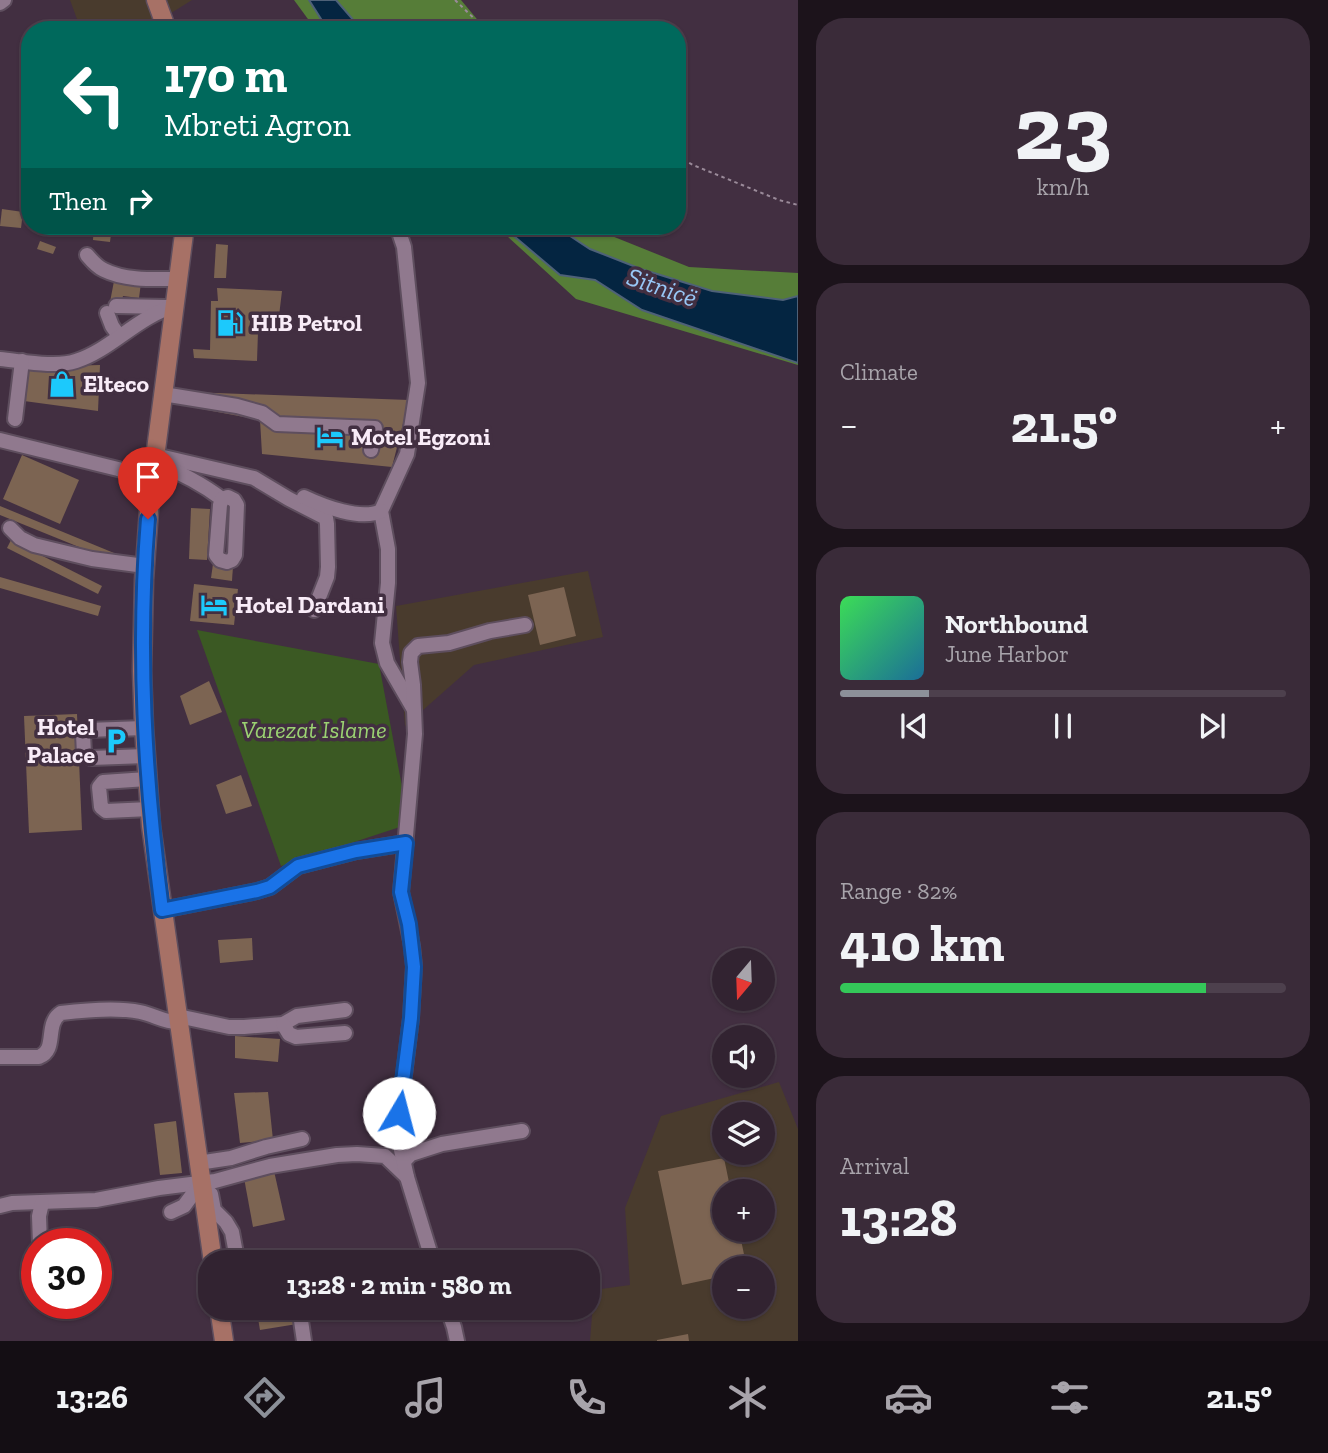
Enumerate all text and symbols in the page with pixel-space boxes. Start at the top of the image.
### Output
text: 170 m [164,46,287,105]
icon: left [49,49,140,140]
text: 23 [1014,73,1112,182]
text: Mbreti Agron [164,106,351,144]
text: km/h [1037,173,1089,201]
icon: right [121,182,159,220]
text: Then [49,185,107,217]
water label: Sitnicë [623,260,701,314]
fuel station icon: HIB Petrol [215,308,245,338]
place label: HIB Petrol [251,308,362,337]
text: Climate [840,358,918,386]
shop icon: Elteco [47,369,77,399]
place label: Elteco [83,369,150,398]
text: 21.5° [1010,393,1117,455]
text: − [840,402,858,448]
text: + [1270,402,1286,448]
hotel icon: Motel Egzoni [315,422,345,452]
place label: Motel Egzoni [351,422,490,451]
pin [118,447,178,519]
icon: arrive [129,458,167,496]
hotel icon: Hotel Dardani [199,590,229,620]
place label: Hotel Dardani [235,590,385,619]
text: Northbound [945,608,1088,640]
text: June Harbor [945,640,1069,668]
icon: previous [895,707,933,745]
icon: pause [1044,707,1082,745]
icon: next [1193,707,1231,745]
place label: Hotel Palace [27,712,95,769]
park label: Varezat Islame [241,715,387,744]
parking icon: Hotel Palace [101,726,131,756]
text: Range · 82% [840,877,957,905]
text: 410 km [840,912,1005,974]
north arrow [712,948,775,1012]
map controls [712,948,775,1319]
button: sound [712,1025,775,1088]
position arrow [362,1076,436,1150]
button: layers [712,1102,775,1165]
text: Arrival [840,1152,909,1180]
button: + [712,1179,775,1242]
text: 13:28 [840,1187,958,1249]
speed limit sign: 30 [21,1228,112,1319]
button: − [712,1256,775,1319]
text: 13:28 · 2 min · 580 m [286,1269,512,1301]
icon: directions [240,1373,289,1422]
icon: music [401,1373,450,1422]
icon: phone [562,1373,611,1422]
icon: climate [723,1373,772,1422]
icon: car [884,1373,933,1422]
icon: filters [1045,1373,1094,1422]
text: 13:26 [56,1378,128,1416]
text: 21.5° [1206,1378,1272,1416]

